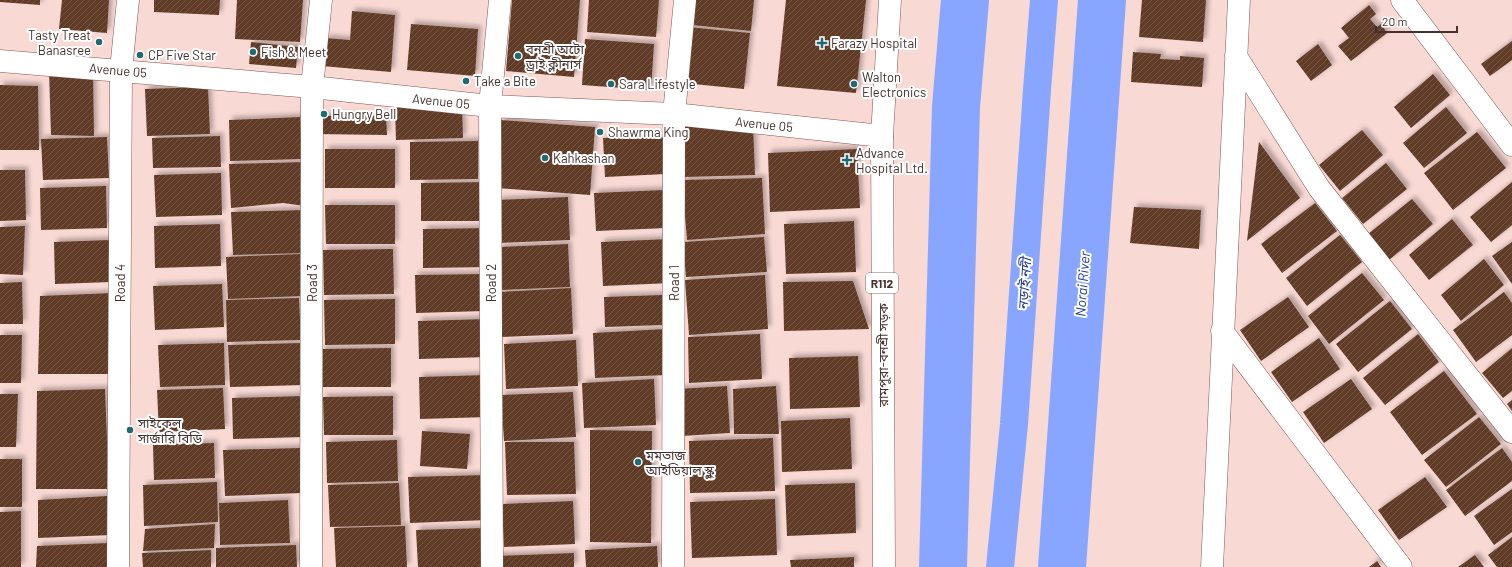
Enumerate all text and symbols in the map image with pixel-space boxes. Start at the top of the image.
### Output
scale bar [1376,8,1457,34]
text: 20 m [1382,14,1408,28]
place label: Tasty Treat Banasree [28,27,91,58]
place label: Farazy Hospital [831,35,917,51]
marker: Tasty Treat Banasree [94,37,104,47]
marker: Farazy Hospital [816,37,828,49]
place label: বনশ্রী অটো ড্রাই ক্লীনার্স [525,41,584,72]
place label: Fish & Meet [261,44,327,60]
place label: CP Five Star [148,47,216,63]
marker: Fish & Meet [248,47,258,57]
marker: CP Five Star [135,50,145,60]
marker: বনশ্রী অটো ড্রাই ক্লীনার্স [513,51,523,61]
street label: Avenue 05 [88,60,148,81]
place label: Walton Electronics [862,69,926,100]
place label: Take a Bite [474,73,536,89]
marker: Take a Bite [461,76,471,86]
place label: Sara Lifestyle [619,76,696,92]
marker: Sara Lifestyle [606,79,616,89]
marker: Walton Electronics [849,79,859,89]
street label: Avenue 05 [411,90,471,112]
place label: Hungry Bell [332,106,396,122]
marker: Hungry Bell [319,109,329,119]
street label: Avenue 05 [734,113,794,135]
place label: Shawrma King [608,124,689,140]
marker: Shawrma King [595,127,605,137]
place label: Advance Hospital Ltd. [856,145,928,176]
place label: Kahkashan [553,150,615,166]
marker: Kahkashan [540,153,550,163]
marker: Advance Hospital Ltd. [841,154,853,166]
water label: Norai River [1071,250,1093,317]
water label: নড়াই নদী [1014,254,1035,311]
street label: Road 4 [112,264,128,302]
street label: Road 3 [304,264,320,302]
street label: Road 2 [483,264,499,302]
street label: Road 1 [666,265,682,301]
road number: R112 [866,273,898,293]
street label: রামপুরা-বনশ্রী সড়ক [875,303,892,408]
place label: সাইকেল সার্জারি বিডি [137,415,203,446]
marker: সাইকেল সার্জারি বিডি [125,425,135,435]
place label: মমতাজ আইডিয়াল স্কুল [645,447,715,479]
marker: মমতাজ আইডিয়াল স্কুল [633,457,643,467]

